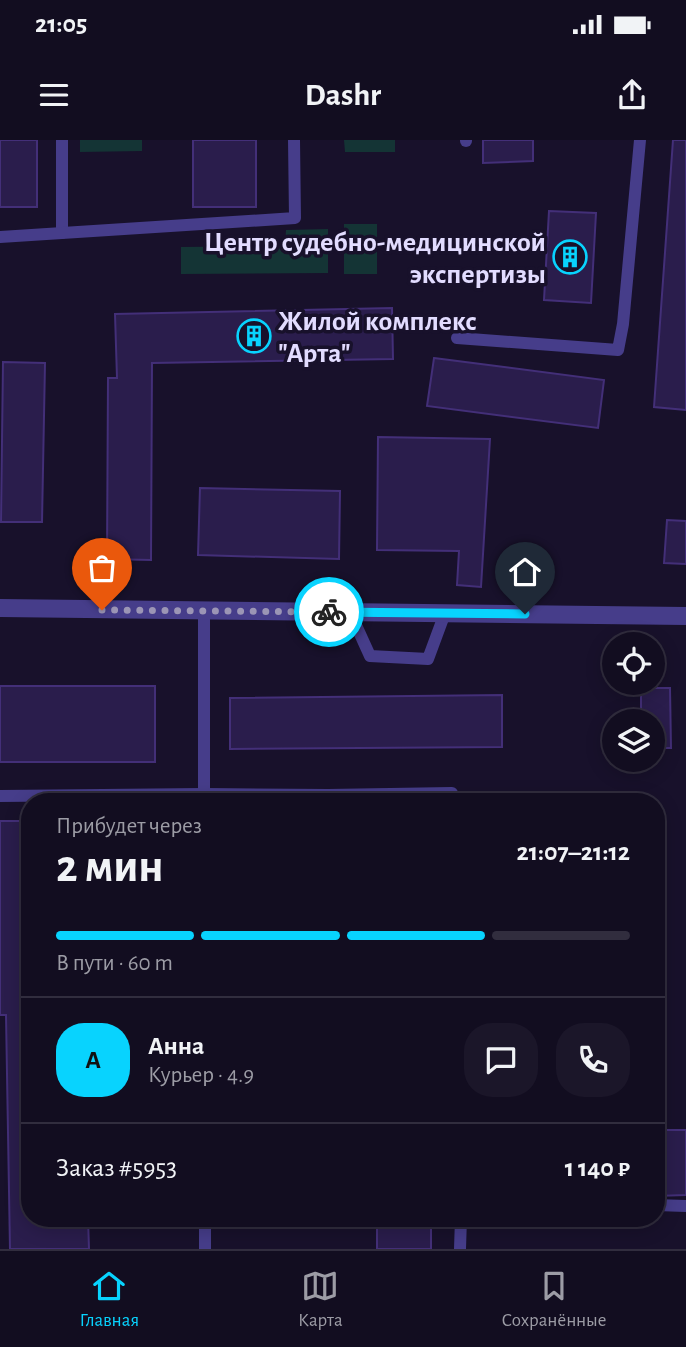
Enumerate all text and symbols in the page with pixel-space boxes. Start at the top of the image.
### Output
text: 21:05 [35,11,87,37]
icon: menu [35,76,73,114]
icon: share [613,76,651,114]
text: Dashr [305,79,381,111]
place label: Центр судебно-медицинской экспертизы [204,229,546,289]
building icon: Центр судебно-медицинской экспертизы [551,238,589,276]
place label: Жилой комплекс "Арта" [278,308,477,368]
building icon: Жилой комплекс "Арта" [235,317,273,355]
pin [72,538,132,610]
pin [495,542,555,614]
icon: bag [83,549,121,587]
icon: home [506,553,544,591]
courier [294,577,364,647]
icon: bike [310,593,348,631]
map controls [602,632,665,772]
button: locate [602,632,665,695]
button: layers [602,709,665,772]
text: Прибудет через [56,815,202,838]
text: 21:07–21:12 [517,839,630,865]
text: 2 мин [56,844,164,890]
text: В пути · 60 m [56,952,173,975]
button: chat [464,1023,538,1097]
button: phone [556,1023,630,1097]
text: Анна [148,1033,204,1059]
text: А [85,1047,101,1073]
text: Курьер · 4.9 [148,1064,254,1087]
text: Заказ #5953 [56,1155,177,1181]
text: 1 140 ₽ [565,1155,630,1181]
tab: Главная [79,1267,139,1332]
tab: Карта [298,1267,343,1332]
tab: Сохранённые [502,1267,607,1332]

